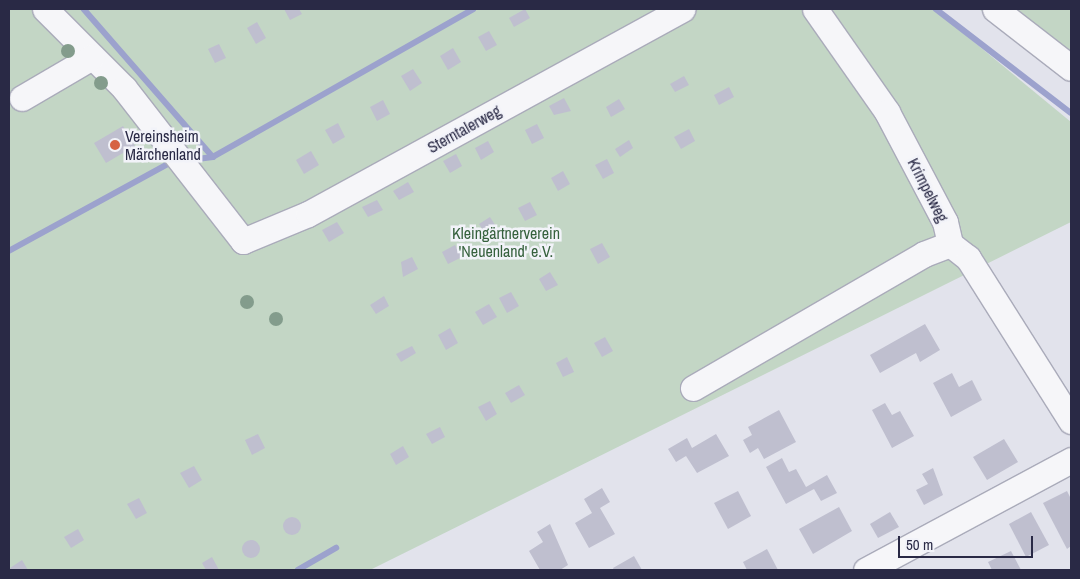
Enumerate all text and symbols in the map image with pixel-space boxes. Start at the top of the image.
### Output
street label: Sterntalerweg [424,101,504,157]
place label: Vereinsheim Märchenland [125,126,201,164]
marker: Vereinsheim Märchenland [109,139,121,151]
street label: Krimpelweg [904,155,952,225]
park label: Kleingärtnerverein 'Neuenland' e.V. [452,223,560,261]
scale bar [900,526,1035,558]
text: 50 m [906,534,933,555]

